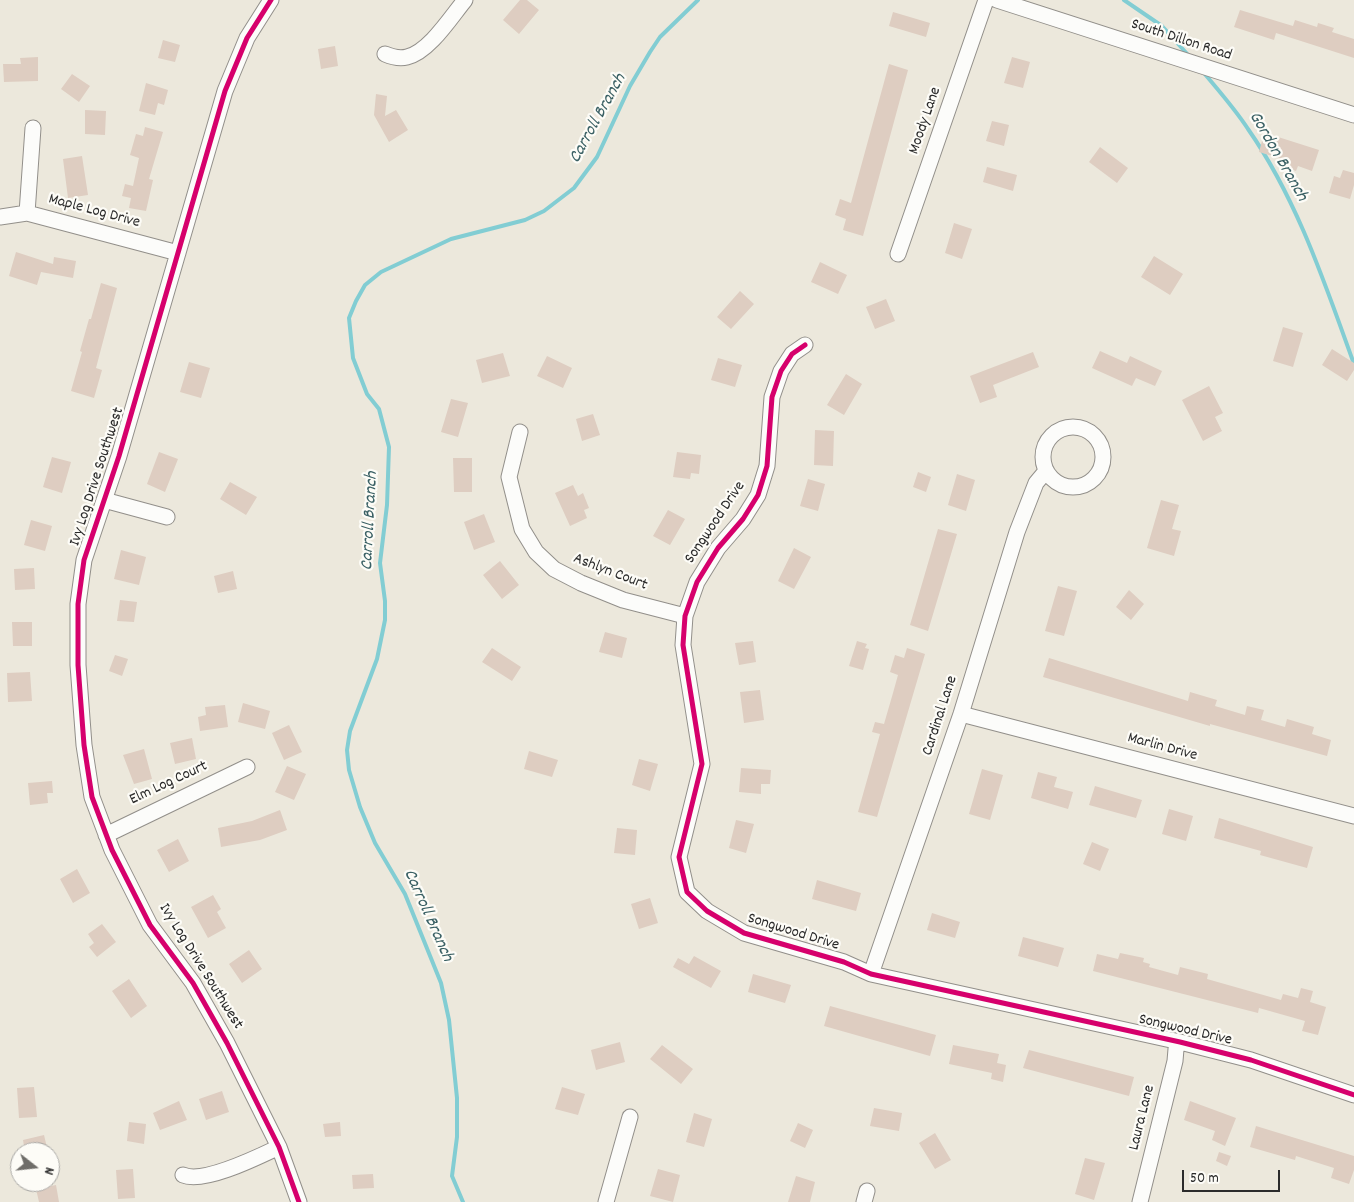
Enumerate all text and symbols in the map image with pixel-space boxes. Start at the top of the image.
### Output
street label: South Dillon Road [1128,16,1234,66]
water label: Carroll Branch [566,71,632,167]
street label: Moody Lane [906,85,946,157]
water label: Gordon Branch [1243,108,1311,206]
street label: Maple Log Drive [46,191,142,233]
street label: Ivy Log Drive Southwest [66,405,130,549]
water label: Carroll Branch [358,471,384,571]
street label: Songwood Drive [681,478,751,568]
street label: Ashlyn Court [570,550,650,596]
street label: Cardinal Lane [919,674,963,758]
street label: Marlin Drive [1125,729,1199,767]
street label: Elm Log Court [127,758,211,810]
water label: Carroll Branch [397,866,457,966]
street label: Ivy Log Drive Southwest [153,900,247,1034]
street label: Songwood Drive [745,910,841,956]
street label: Songwood Drive [1136,1011,1234,1051]
street label: Laura Lane [1126,1083,1160,1153]
north arrow [10,1142,60,1192]
scale bar [1184,1160,1282,1192]
text: N [38,1165,59,1177]
text: 50 m [1190,1168,1219,1190]

